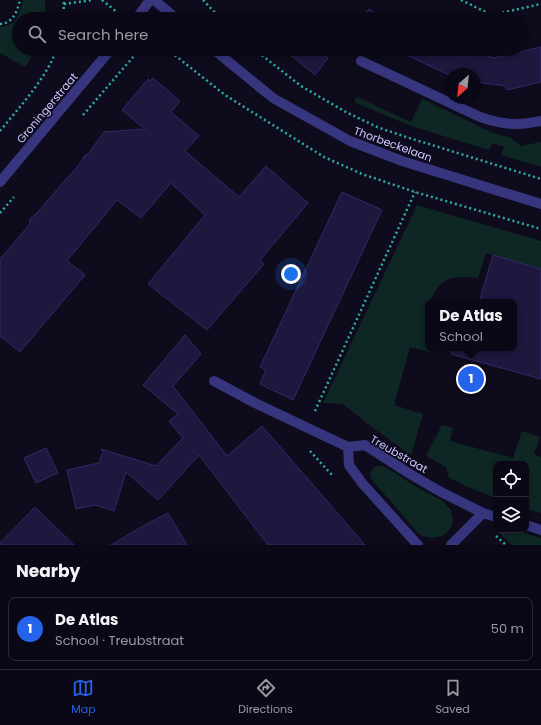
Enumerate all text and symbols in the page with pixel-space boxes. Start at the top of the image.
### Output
search box [12,12,529,56]
icon: search [26,23,48,45]
text: Search here [58,24,148,45]
north arrow [445,68,481,104]
street label: Groningerstraat [13,69,81,147]
street label: Thorbeckelaan [352,122,434,166]
your location [281,264,301,284]
popup [425,299,517,351]
text: De Atlas [439,305,503,326]
text: School [439,327,483,346]
pin: 1 [458,364,484,394]
street label: Treubstraat [367,431,431,477]
map controls [493,461,529,533]
button: locate [493,461,529,497]
button: layers [493,497,529,533]
text: Nearby [16,559,80,583]
text: De Atlas [55,609,118,630]
text: 1 [28,619,32,638]
text: 50 m [491,619,524,638]
text: School · Treubstraat [55,631,184,650]
tab: Map [71,677,96,718]
tab: Directions [238,677,293,718]
tab: Saved [435,677,470,718]

